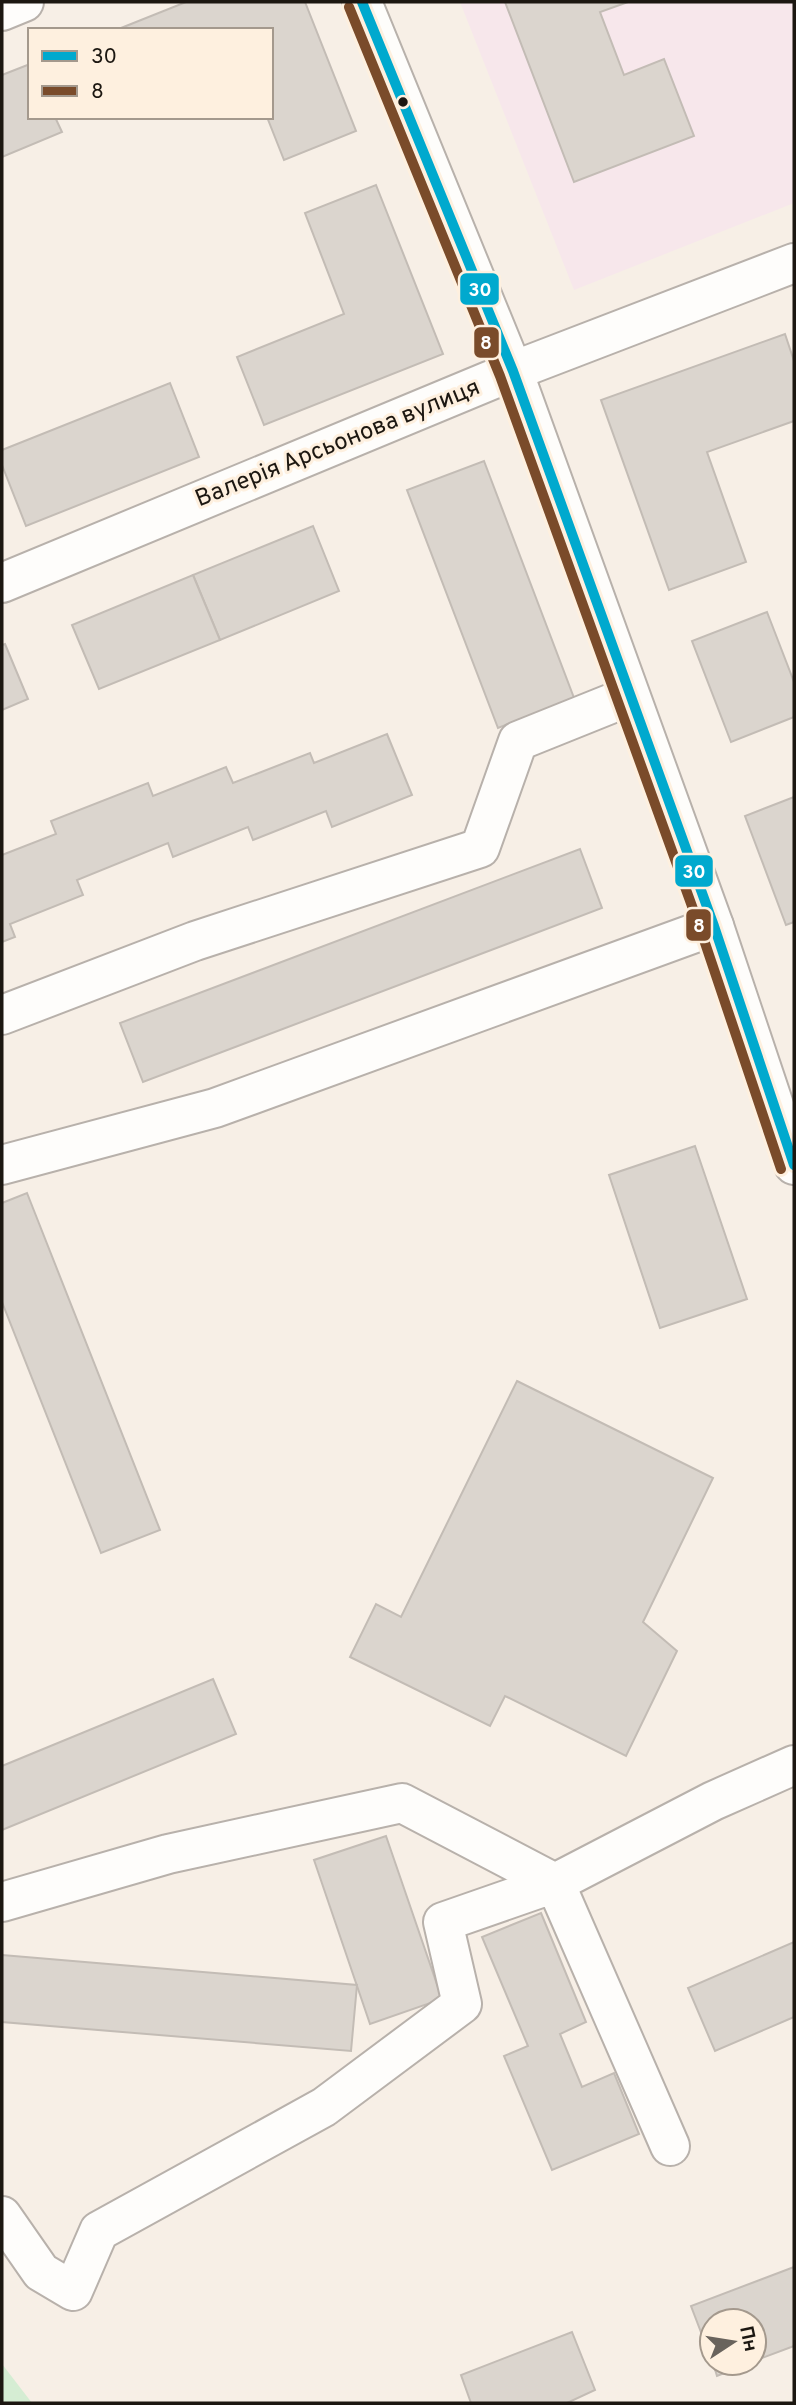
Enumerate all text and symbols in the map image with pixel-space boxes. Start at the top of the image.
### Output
legend [28,28,273,119]
text: 30 [91,44,117,71]
text: 8 [91,79,104,106]
unlabelled marker [396,95,410,109]
line badge: 30 [459,272,500,306]
text: 30 [468,279,492,303]
line badge: 8 [473,326,500,359]
text: 8 [480,332,492,356]
street label: Валерія Арсьонова вулиця [191,373,485,515]
line badge: 30 [674,854,714,888]
text: 30 [682,861,706,885]
line badge: 8 [685,908,712,942]
text: 8 [693,915,705,939]
north arrow [698,2307,768,2377]
text: Пн [733,2324,762,2354]

